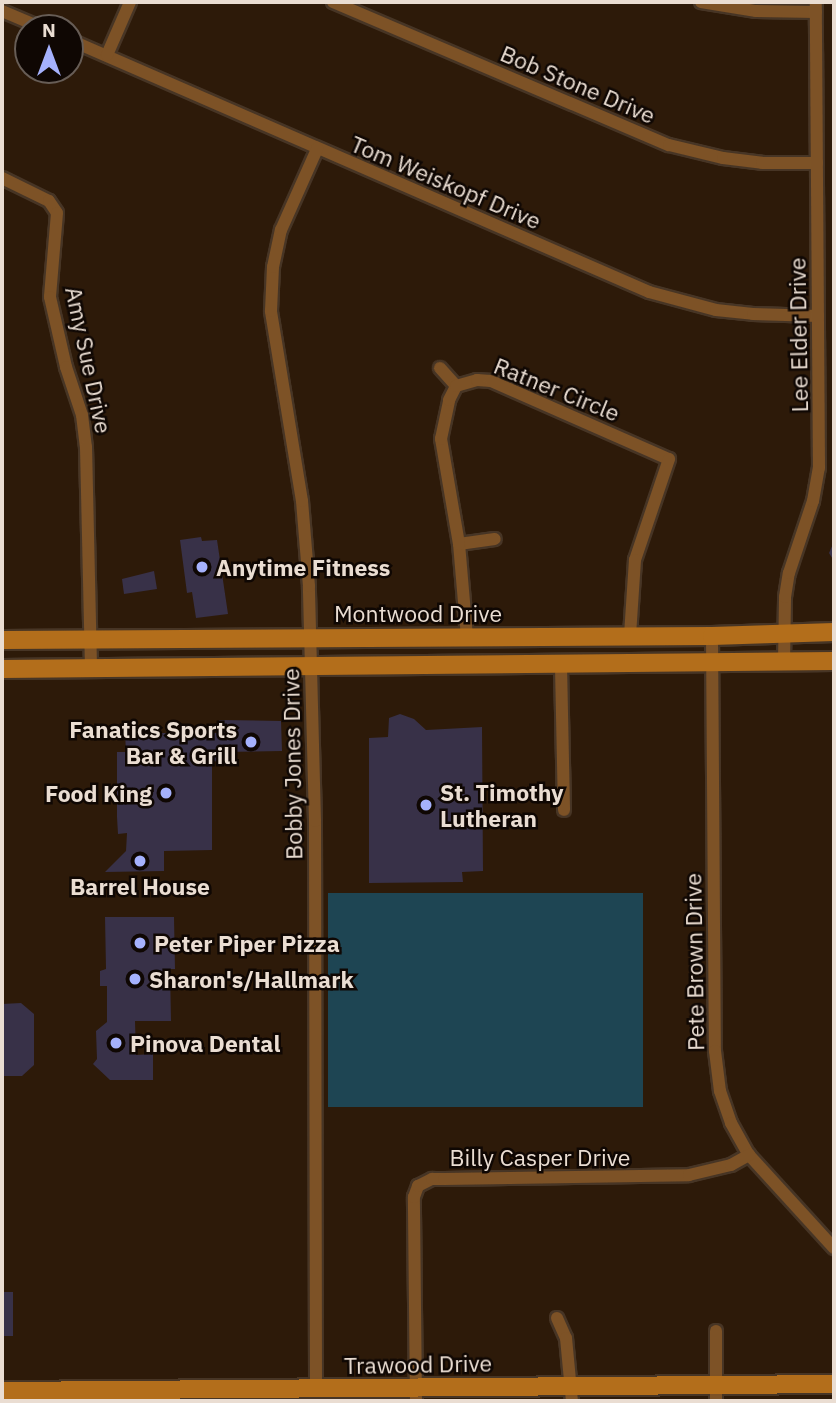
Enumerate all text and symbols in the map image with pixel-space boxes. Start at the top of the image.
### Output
north arrow [14,14,84,84]
text: N [42,18,56,42]
street label: Bob Stone Drive [496,39,660,129]
street label: Tom Weiskopf Drive [347,129,545,235]
street label: Lee Elder Drive [783,257,813,413]
street label: Amy Sue Drive [60,284,118,436]
street label: Ratner Circle [490,351,624,427]
place label: Anytime Fitness [216,553,390,581]
marker: Anytime Fitness [194,559,210,575]
street label: Montwood Drive [334,599,502,627]
street label: Bobby Jones Drive [277,668,307,860]
place label: Fanatics Sports Bar & Grill [69,715,237,769]
marker: Fanatics Sports Bar & Grill [243,734,259,750]
place label: St. Timothy Lutheran [440,778,564,832]
place label: Food King [45,779,152,807]
marker: Food King [158,785,174,801]
marker: St. Timothy Lutheran [418,797,434,813]
marker: Barrel House [132,853,148,869]
place label: Barrel House [70,872,210,900]
street label: Pete Brown Drive [679,873,709,1051]
place label: Peter Piper Pizza [154,929,340,957]
marker: Peter Piper Pizza [132,935,148,951]
place label: Sharon's/Hallmark [149,965,354,993]
marker: Sharon's/Hallmark [127,971,143,987]
place label: Pinova Dental [130,1029,280,1057]
marker: Pinova Dental [108,1035,124,1051]
street label: Billy Casper Drive [450,1143,630,1171]
street label: Trawood Drive [344,1349,492,1379]

